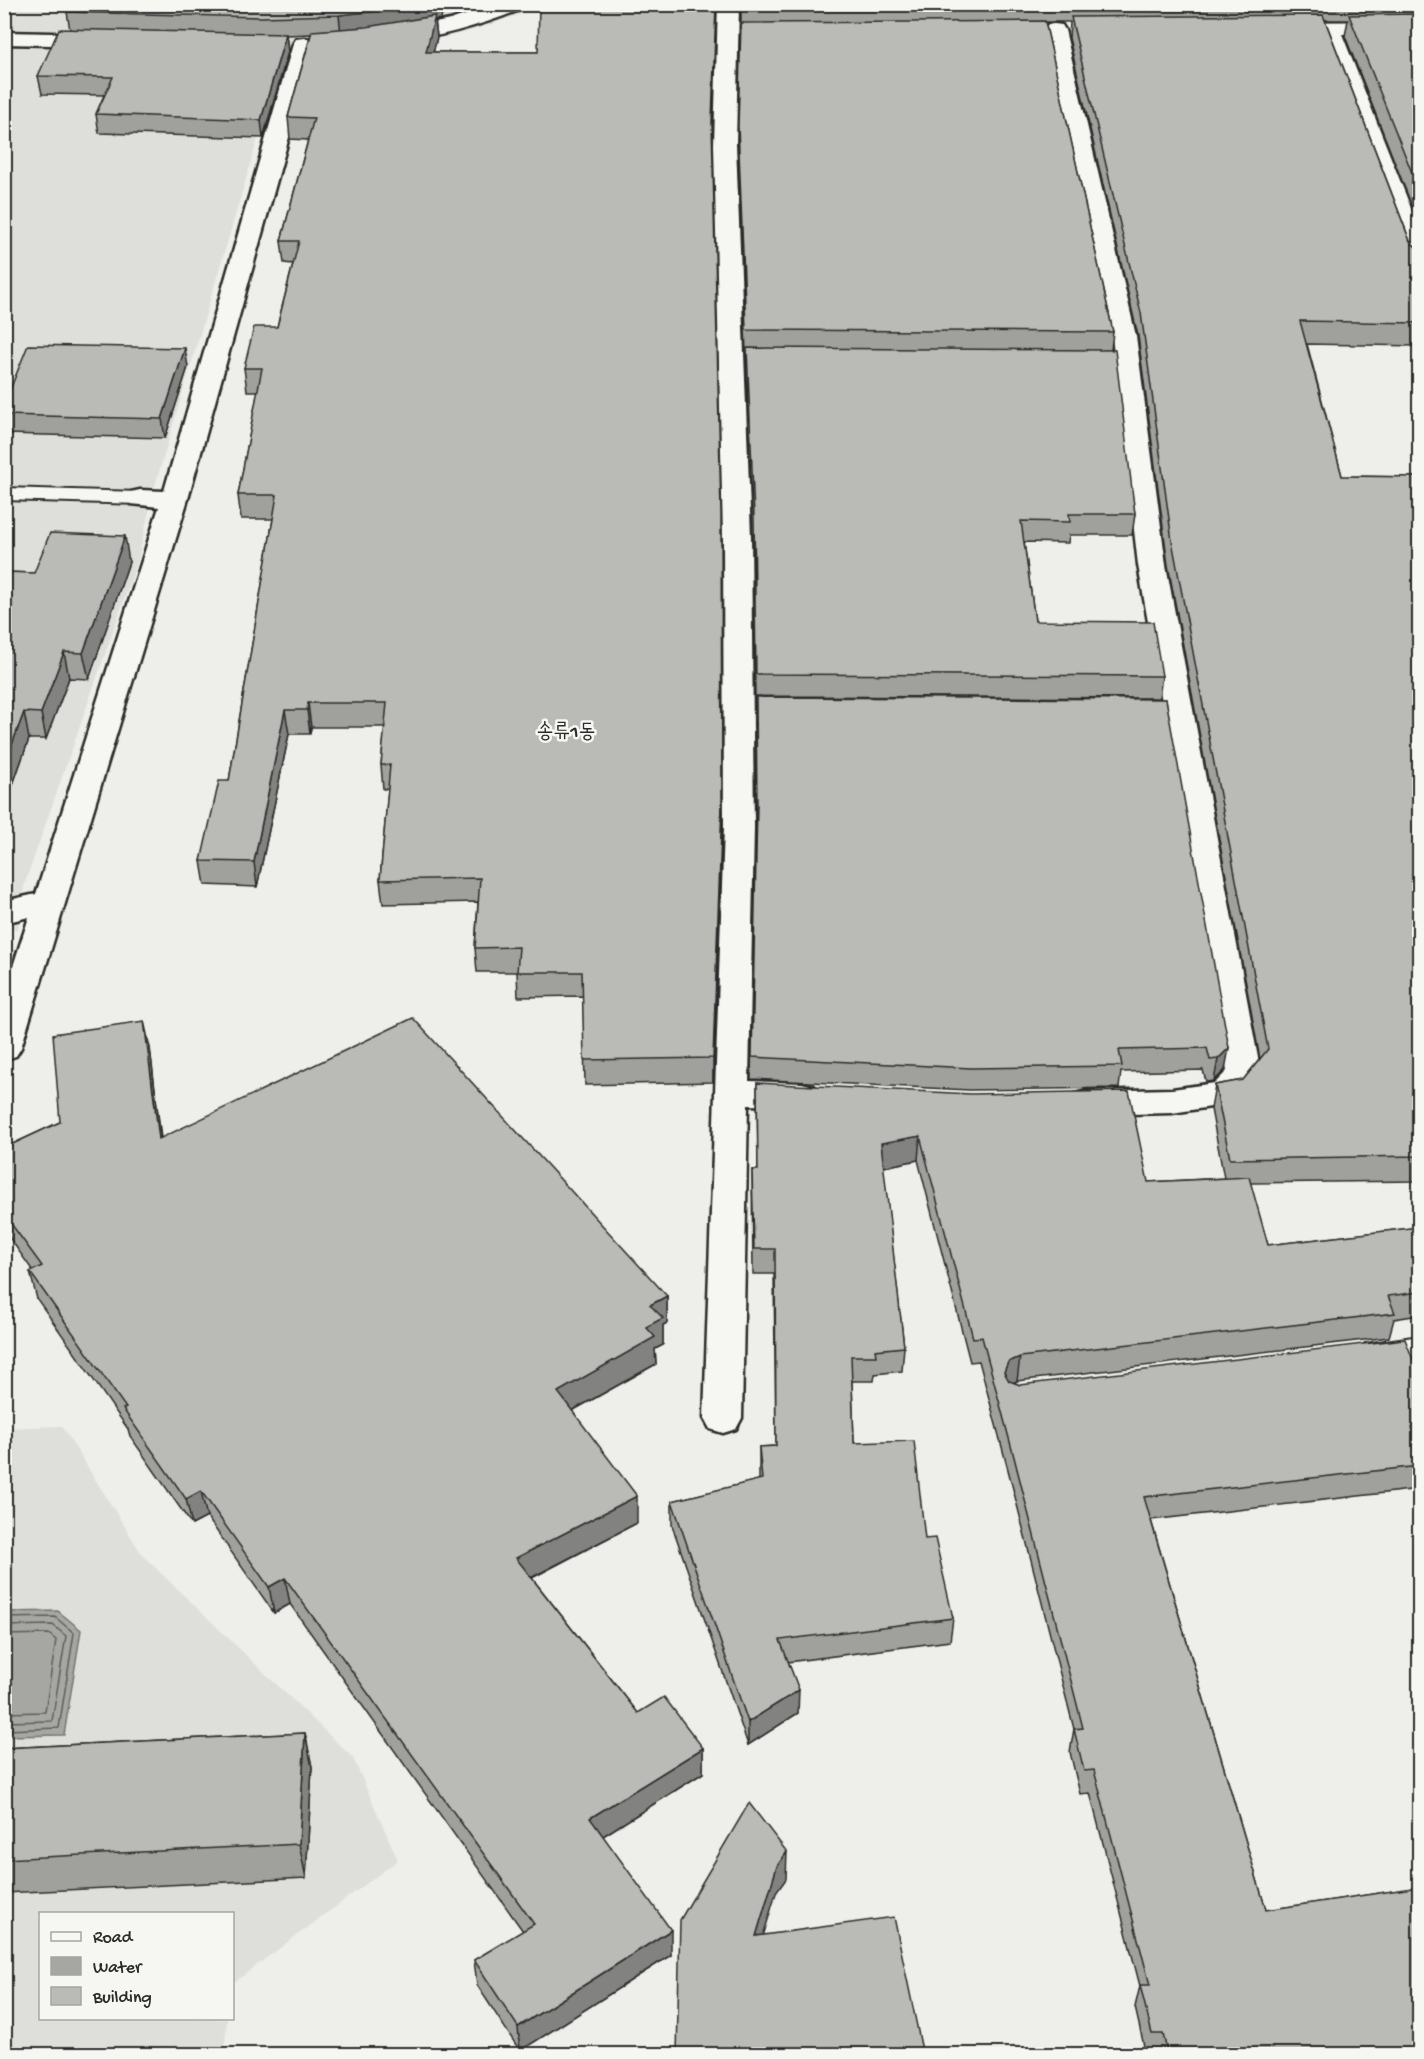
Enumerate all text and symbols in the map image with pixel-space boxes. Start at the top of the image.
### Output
district label: 송류1동 [536,720,596,746]
legend [39,1912,234,2020]
text: Road [93,1928,134,1949]
text: Water [93,1958,143,1979]
text: Building [92,1988,152,2009]

